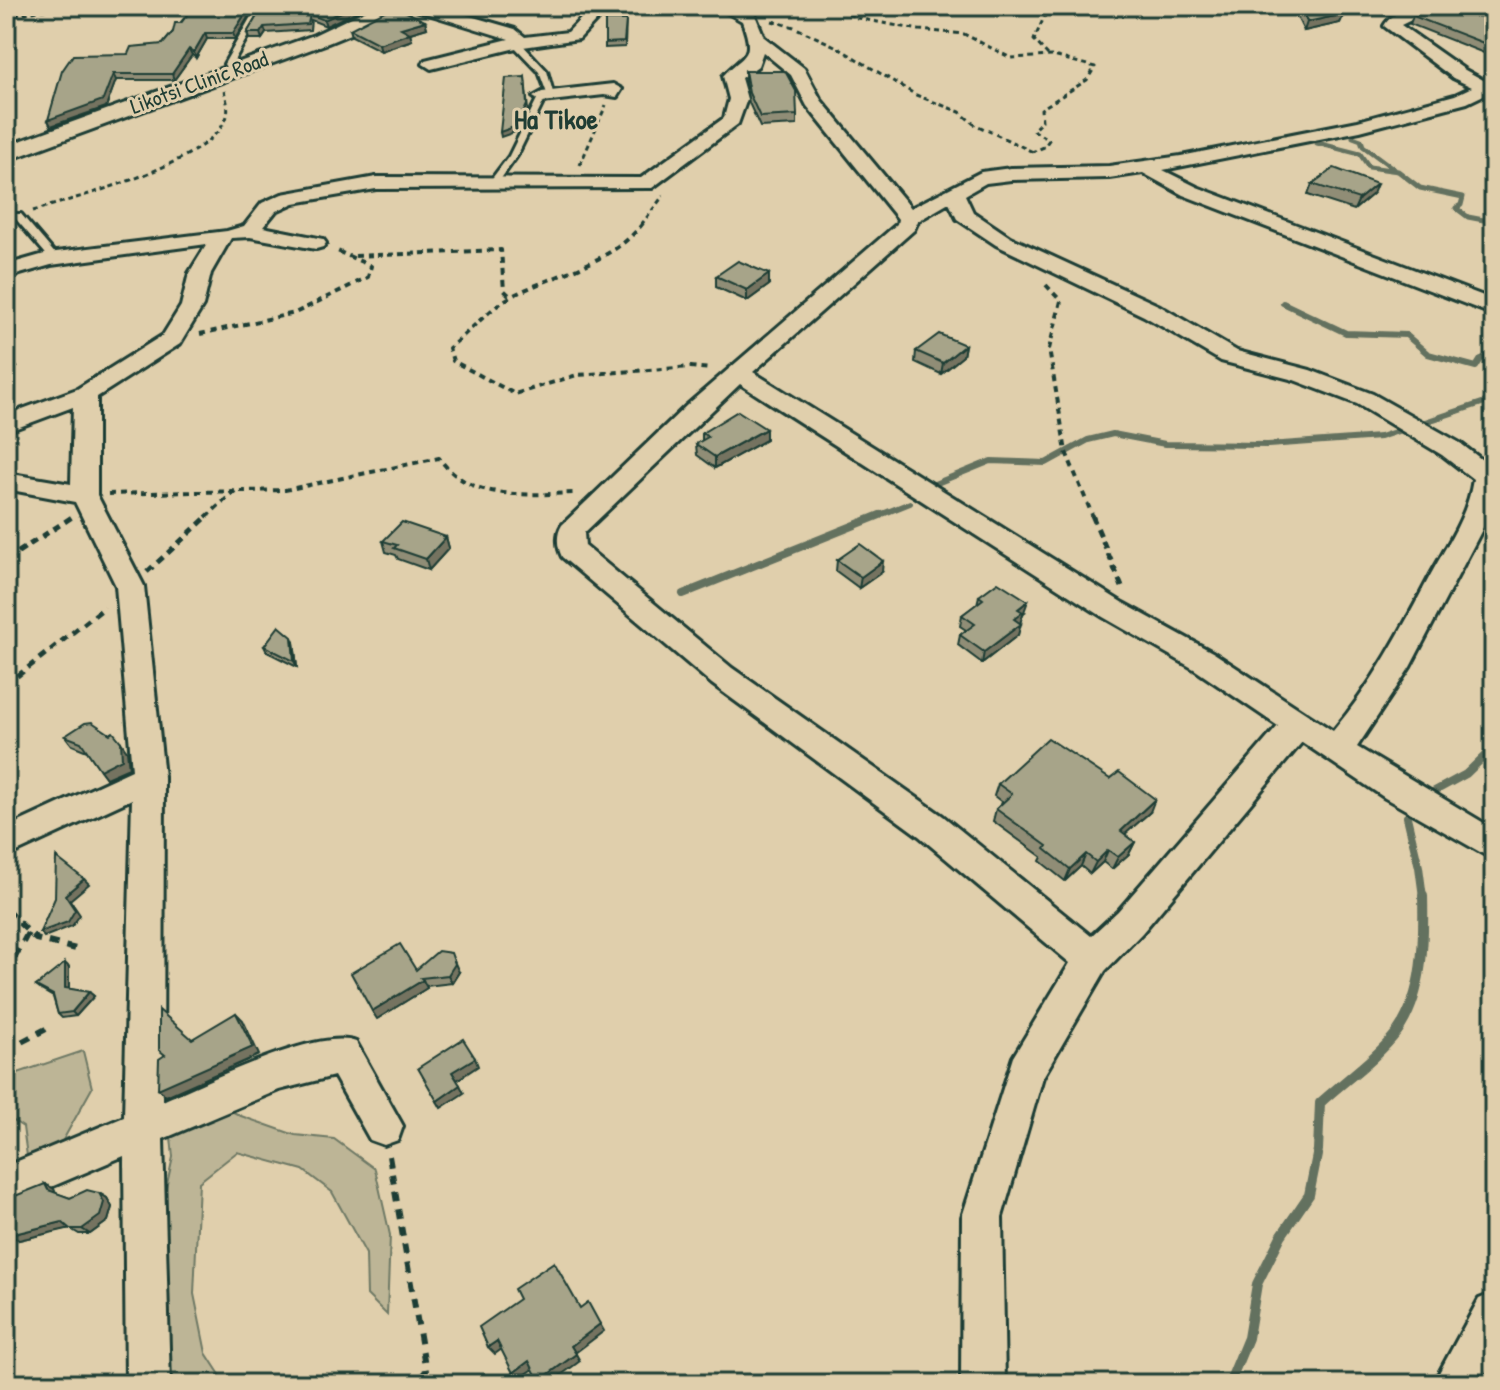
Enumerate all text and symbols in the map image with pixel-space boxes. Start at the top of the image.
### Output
street label: Likotsi Clinic Road [126,43,272,121]
district label: Ha Tikoe [514,100,599,138]

